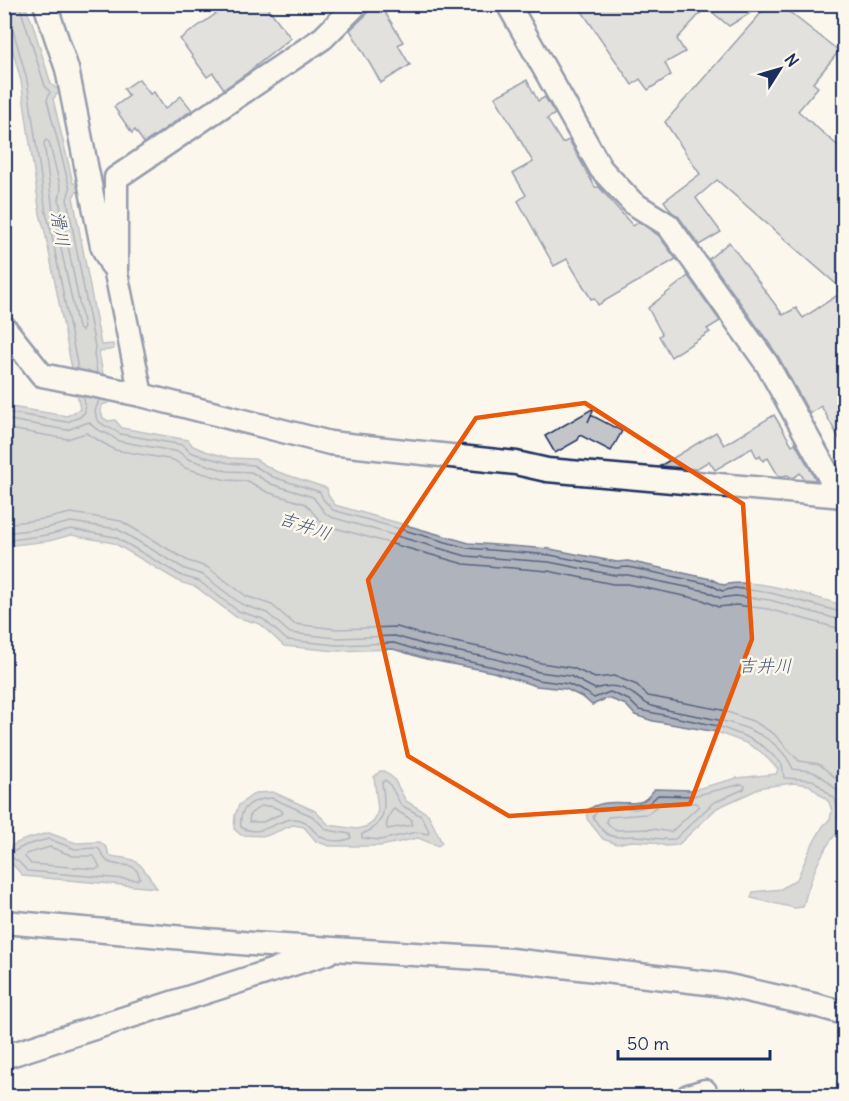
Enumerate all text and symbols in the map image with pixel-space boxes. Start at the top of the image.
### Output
north arrow [750,39,810,99]
text: N [781,50,803,70]
water label: 滑川 [46,209,75,249]
water label: 吉井川 [276,506,334,545]
water label: 吉井川 [738,654,792,677]
scale bar [618,1023,770,1061]
text: 50 m [627,1032,669,1055]

